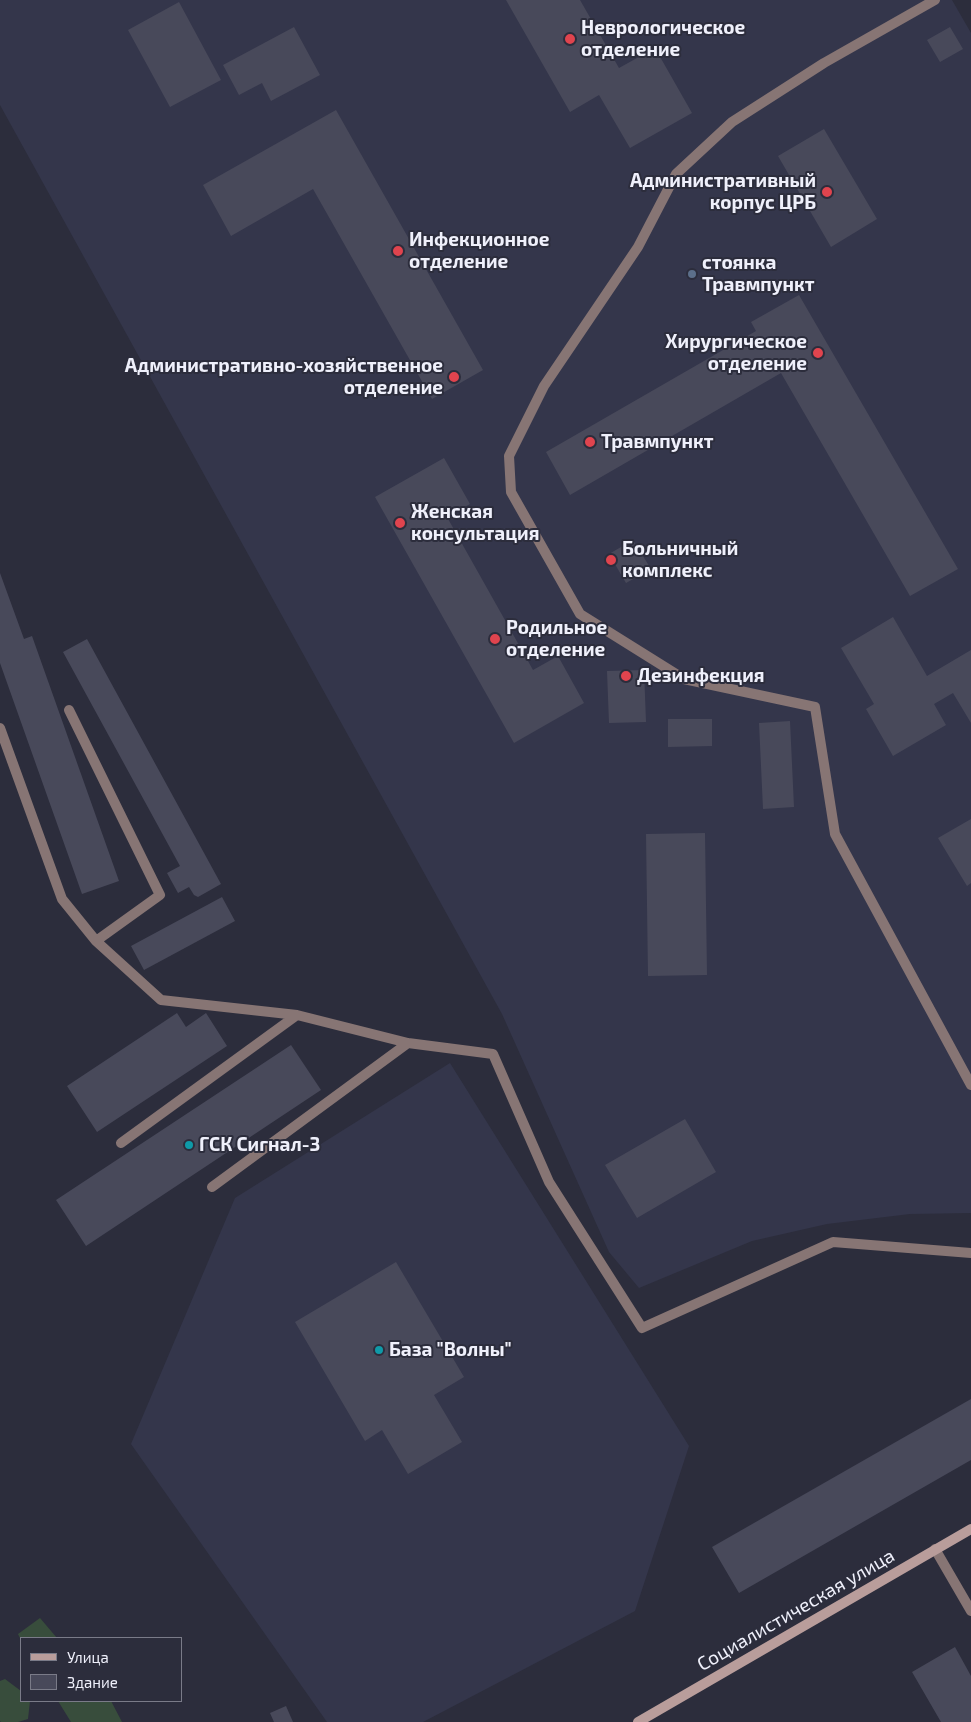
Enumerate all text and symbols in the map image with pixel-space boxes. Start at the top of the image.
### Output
place label: Неврологическое отделение [581,17,745,61]
marker: Неврологическое отделение [563,32,577,46]
place label: Административный корпус ЦРБ [630,170,816,214]
marker: Административный корпус ЦРБ [820,185,834,199]
place label: Инфекционное отделение [409,229,549,273]
marker: Инфекционное отделение [391,244,405,258]
place label: стоянка Травмпункт [702,252,814,296]
marker: стоянка Травмпункт [686,268,698,280]
place label: Хирургическое отделение [665,331,807,375]
marker: Хирургическое отделение [811,346,825,360]
place label: Административно-хозяйственное отделение [125,355,443,399]
marker: Административно-хозяйственное отделение [447,370,461,384]
place label: Травмпункт [601,431,713,453]
marker: Травмпункт [583,435,597,449]
place label: Женская консультация [411,501,539,545]
marker: Женская консультация [393,516,407,530]
place label: Больничный комплекс [622,538,738,582]
marker: Больничный комплекс [604,553,618,567]
place label: Родильное отделение [506,617,607,661]
marker: Родильное отделение [488,632,502,646]
place label: Дезинфекция [637,665,765,687]
marker: Дезинфекция [619,669,633,683]
place label: ГСК Сигнал-3 [199,1134,320,1156]
marker: ГСК Сигнал-3 [183,1139,195,1151]
place label: База "Волны" [389,1339,512,1361]
marker: База "Волны" [373,1344,385,1356]
street label: Социалистическая улица [693,1544,899,1676]
legend [20,1637,182,1702]
text: Улица [67,1648,109,1666]
text: Здание [67,1673,118,1691]

